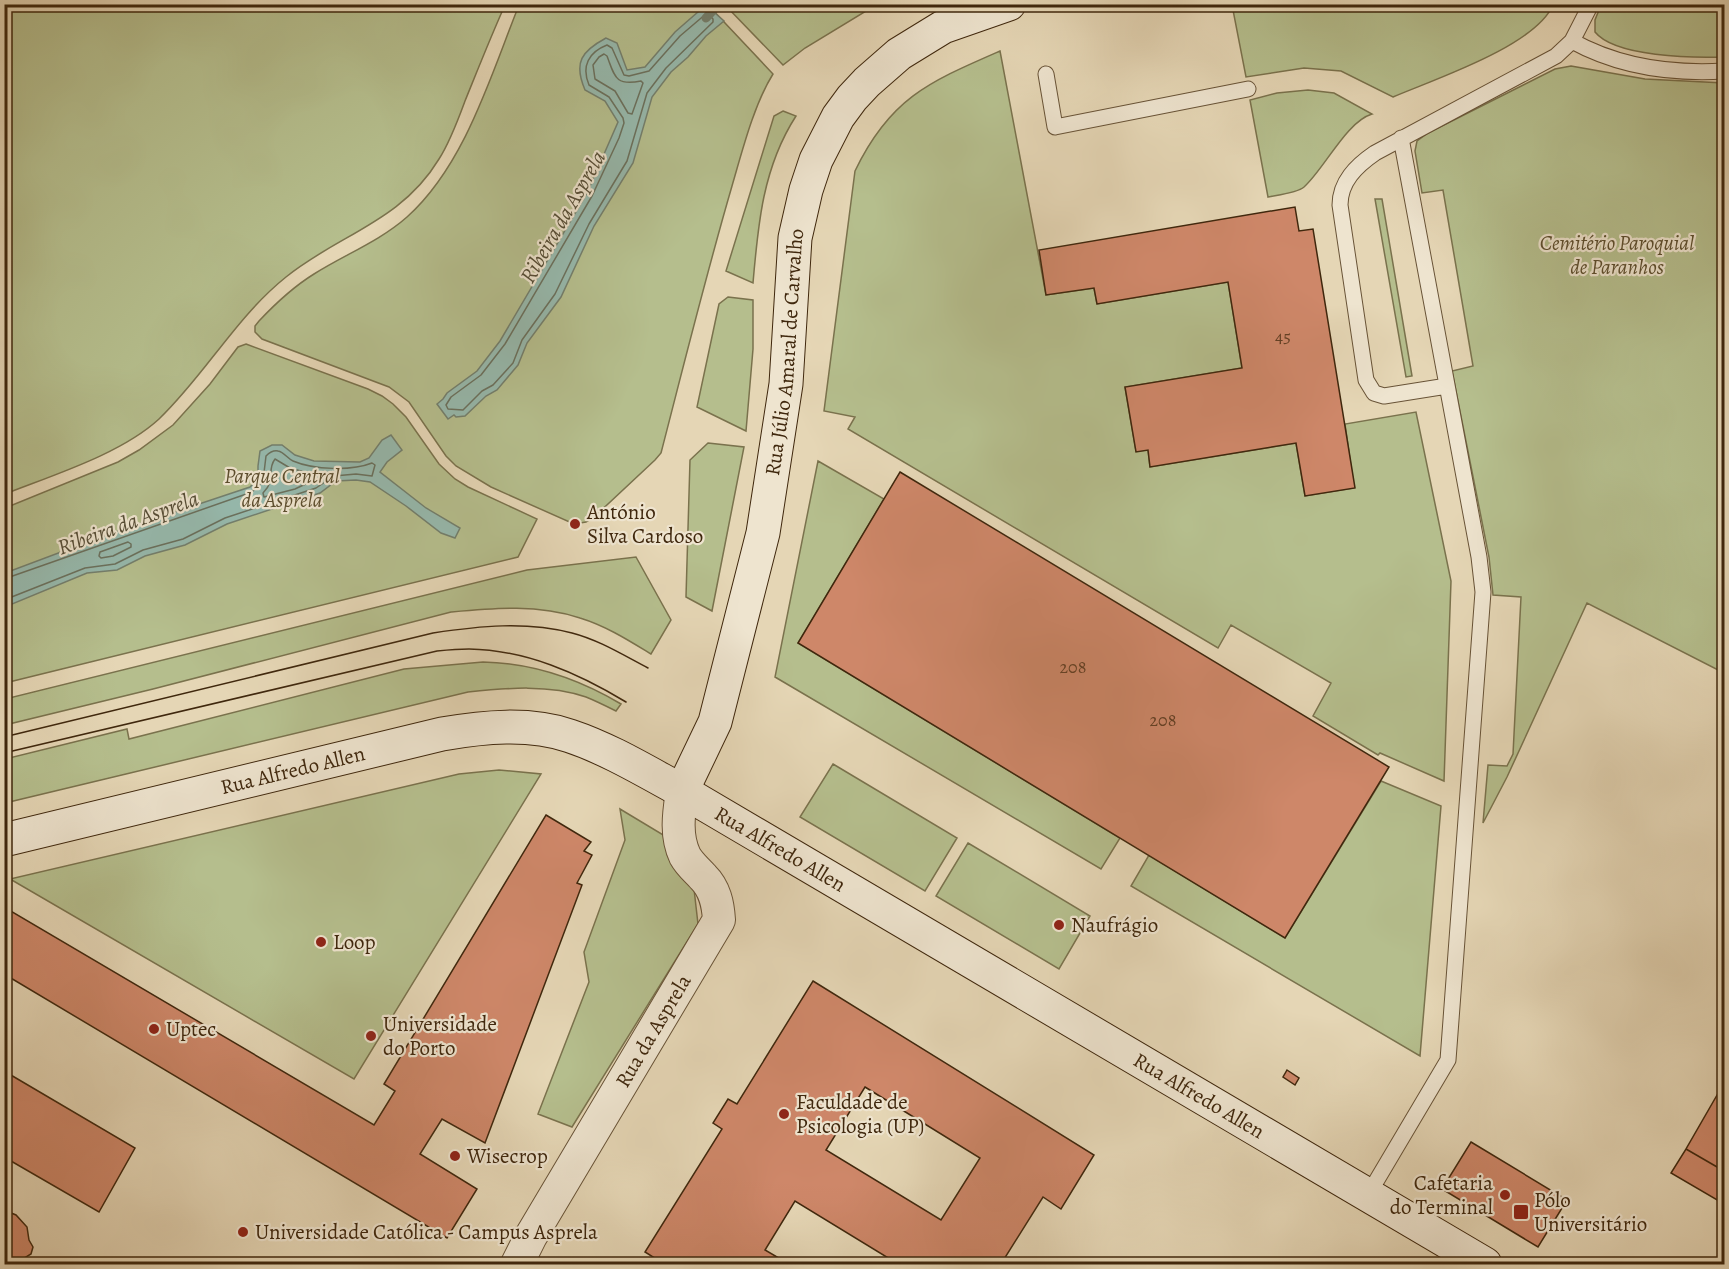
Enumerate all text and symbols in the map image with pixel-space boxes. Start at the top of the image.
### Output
water label: Ribeira da Asprela [513,145,613,289]
street label: Rua Júlio Amaral de Carvalho [758,225,811,478]
park label: Cemitério Paroquial de Paranhos [1540,229,1695,281]
house number: 45 [1275,324,1291,348]
park label: Parque Central da Asprela [224,462,341,514]
water label: Ribeira da Asprela [53,484,203,562]
place label: António Silva Cardoso [586,498,703,550]
marker: António Silva Cardoso [568,517,582,531]
house number: 208 [1060,655,1086,679]
house number: 208 [1150,708,1176,732]
street label: Rua Alfredo Allen [218,739,368,801]
street label: Rua Alfredo Allen [710,799,851,898]
place label: Naufrágio [1071,911,1158,939]
marker: Naufrágio [1052,918,1066,932]
place label: Loop [333,928,376,956]
marker: Loop [314,935,328,949]
street label: Rua da Asprela [609,969,698,1093]
place label: Universidade do Porto [383,1010,497,1062]
place label: Uptec [166,1015,216,1043]
marker: Uptec [147,1022,161,1036]
marker: Universidade do Porto [364,1029,378,1043]
street label: Rua Alfredo Allen [1128,1046,1270,1145]
place label: Faculdade de Psicologia (UP) [796,1088,924,1140]
marker: Faculdade de Psicologia (UP) [777,1107,791,1121]
place label: Wisecrop [466,1142,548,1170]
marker: Wisecrop [448,1149,462,1163]
place label: Cafetaria do Terminal [1390,1169,1493,1221]
place label: Pólo Universitário [1534,1186,1647,1238]
marker: Cafetaria do Terminal [1498,1188,1512,1202]
marker: Pólo Universitário [1512,1203,1530,1221]
place label: Universidade Católica - Campus Asprela [255,1218,598,1246]
marker: Universidade Católica - Campus Asprela [236,1225,250,1239]

